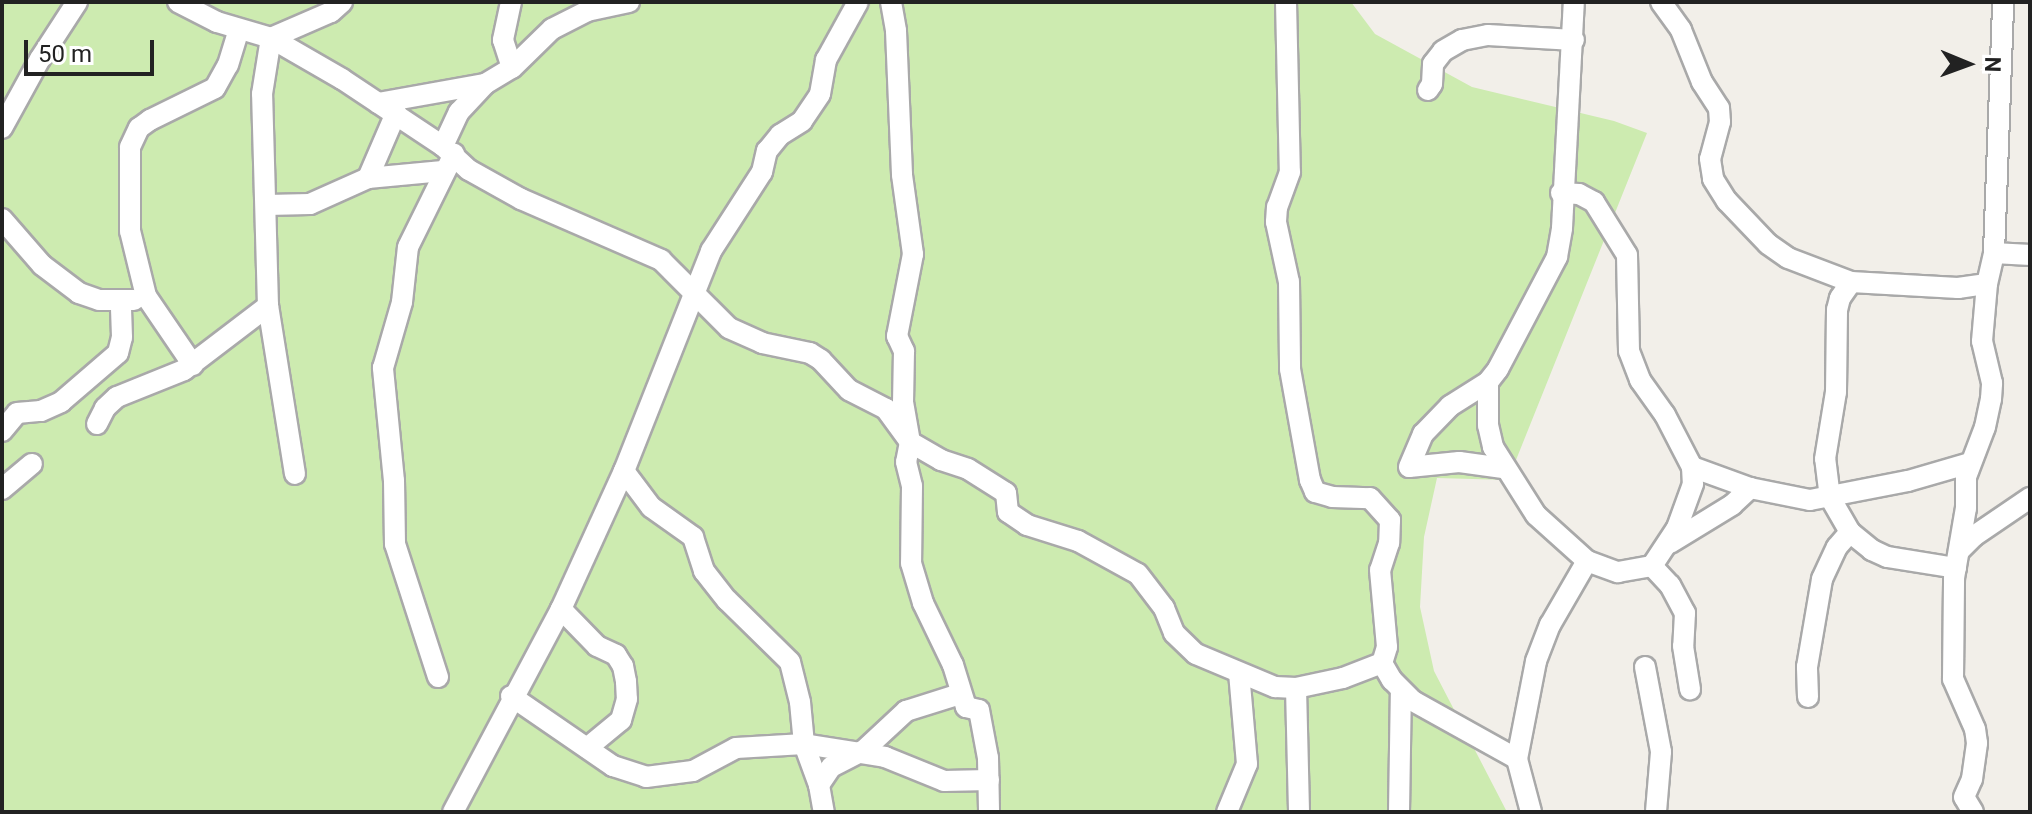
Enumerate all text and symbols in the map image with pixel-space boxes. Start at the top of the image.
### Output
scale bar [28,24,158,74]
north arrow [1928,24,2008,104]
text: 50 m [38,40,92,68]
text: N [1980,56,2005,72]

